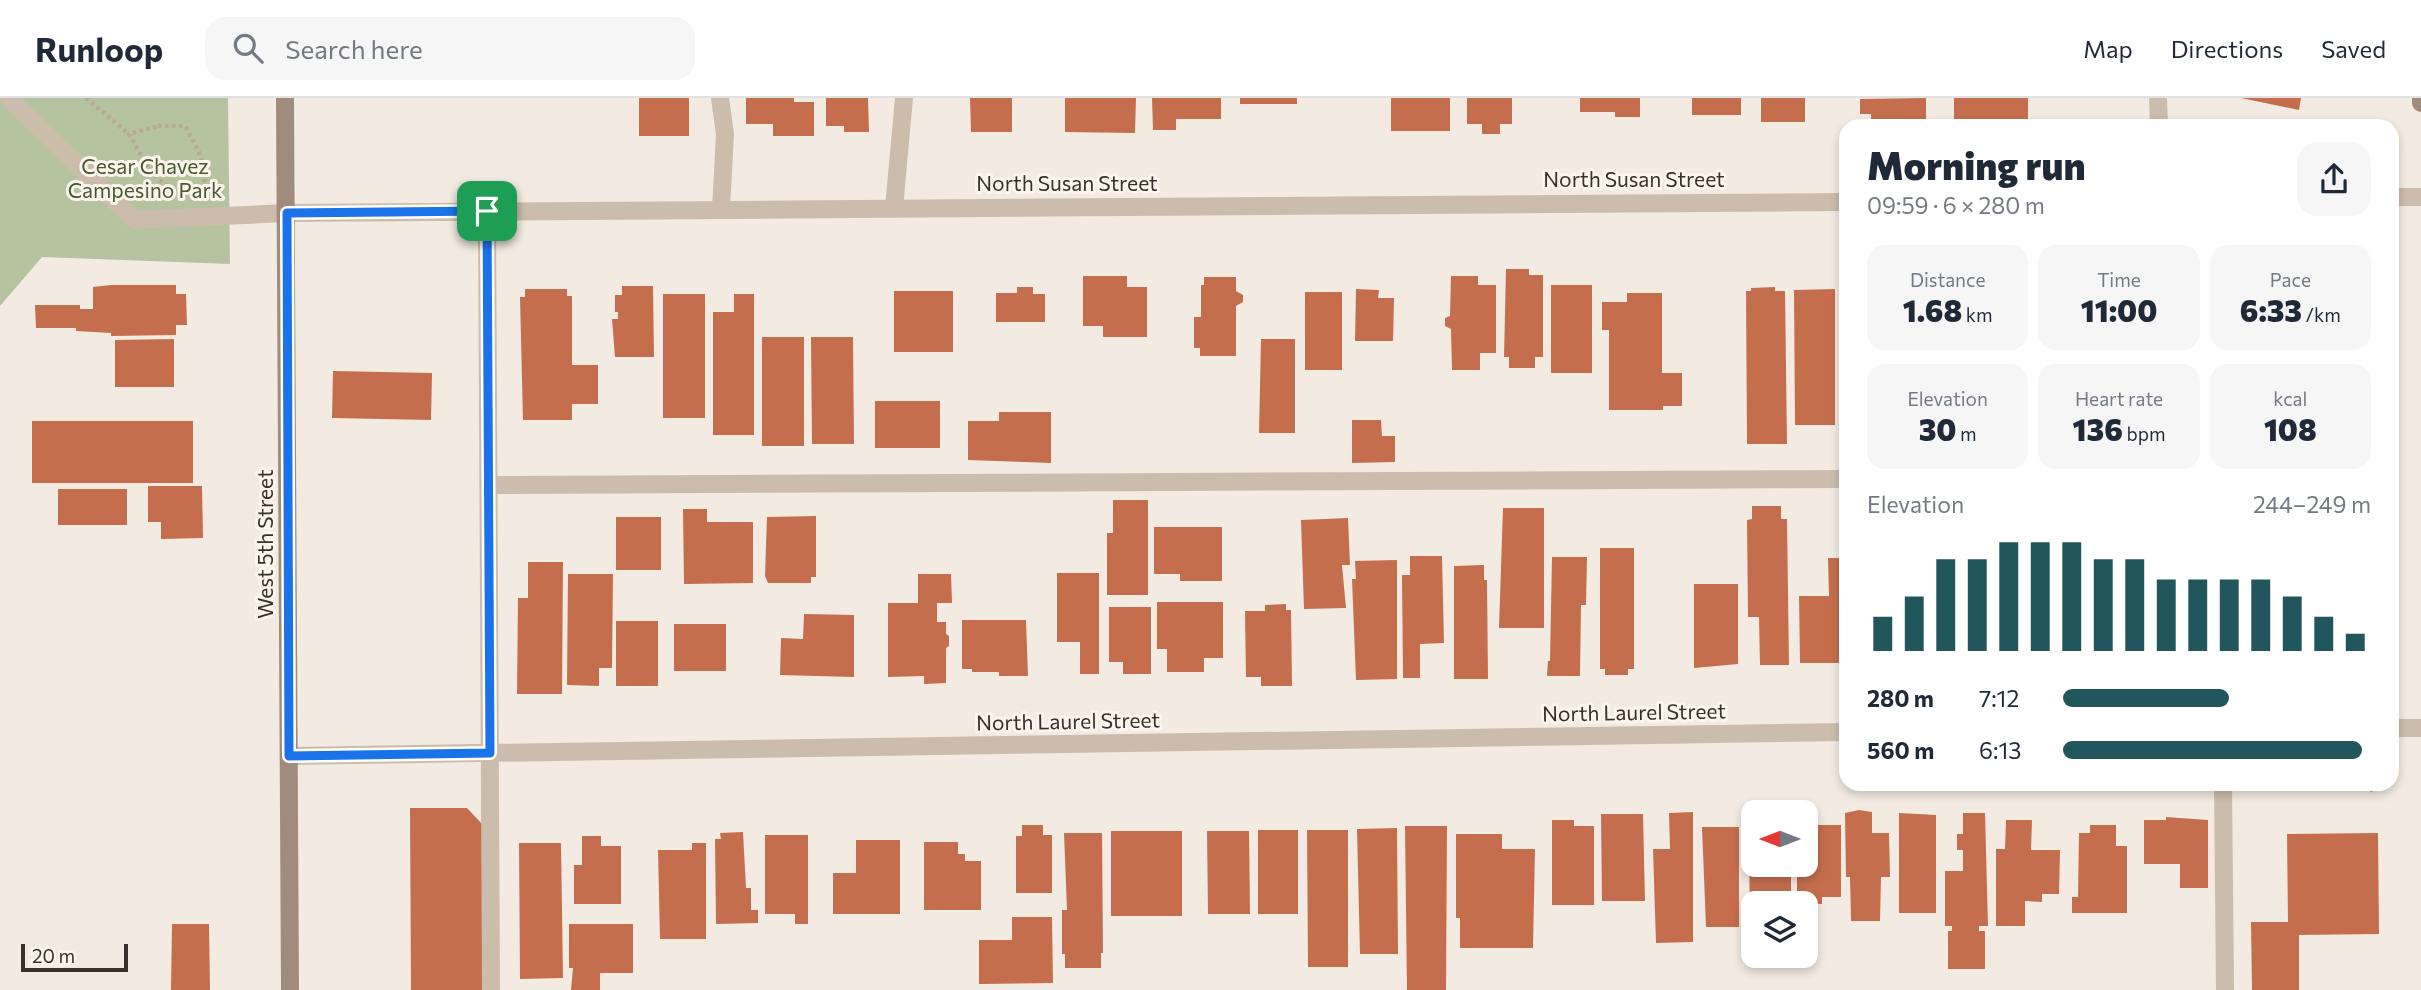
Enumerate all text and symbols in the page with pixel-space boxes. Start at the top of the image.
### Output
search box [205,17,695,80]
text: Runloop [35,28,163,69]
icon: search [229,29,267,67]
text: Search here [285,33,423,64]
text: Map [2083,34,2133,63]
text: Directions [2171,34,2283,63]
text: Saved [2321,34,2386,63]
text: Morning run [1867,141,2086,188]
button: share [2297,142,2371,216]
park label: Cesar Chavez Campesino Park [68,153,222,202]
street label: North Susan Street [1543,166,1725,191]
street label: North Susan Street [976,170,1158,195]
pin [457,181,517,241]
text: 09:59 · 6 × 280 m [1867,191,2045,219]
icon: arrive [468,192,506,230]
text: Distance [1910,268,1985,291]
text: Time [2097,268,2141,291]
text: Pace [2270,268,2311,291]
text: 1.68 [1903,291,1962,328]
text: 11:00 [2081,291,2157,328]
text: 6:33 [2240,291,2302,328]
text: km [1962,303,1993,326]
text: /km [2302,303,2341,326]
text: Elevation [1908,387,1988,410]
text: Heart rate [2075,387,2163,410]
text: kcal [2273,387,2307,410]
text: 30 [1919,410,1956,447]
text: 136 [2072,410,2123,447]
text: 108 [2264,410,2317,447]
text: m [1956,422,1977,445]
text: bpm [2123,422,2166,445]
street label: West 5th Street [252,469,277,619]
text: Elevation [1867,490,1964,518]
text: 244–249 m [2253,490,2371,518]
text: 280 m [1867,684,1934,712]
text: 7:12 [1979,684,2019,712]
street label: North Laurel Street [1542,697,1726,726]
street label: North Laurel Street [976,706,1160,735]
text: 560 m [1867,736,1934,764]
text: 6:13 [1979,736,2021,764]
north arrow [1741,800,1818,877]
map controls [1741,800,1818,968]
button: layers [1741,891,1818,968]
scale bar [21,941,128,973]
text: 20 m [32,944,75,967]

